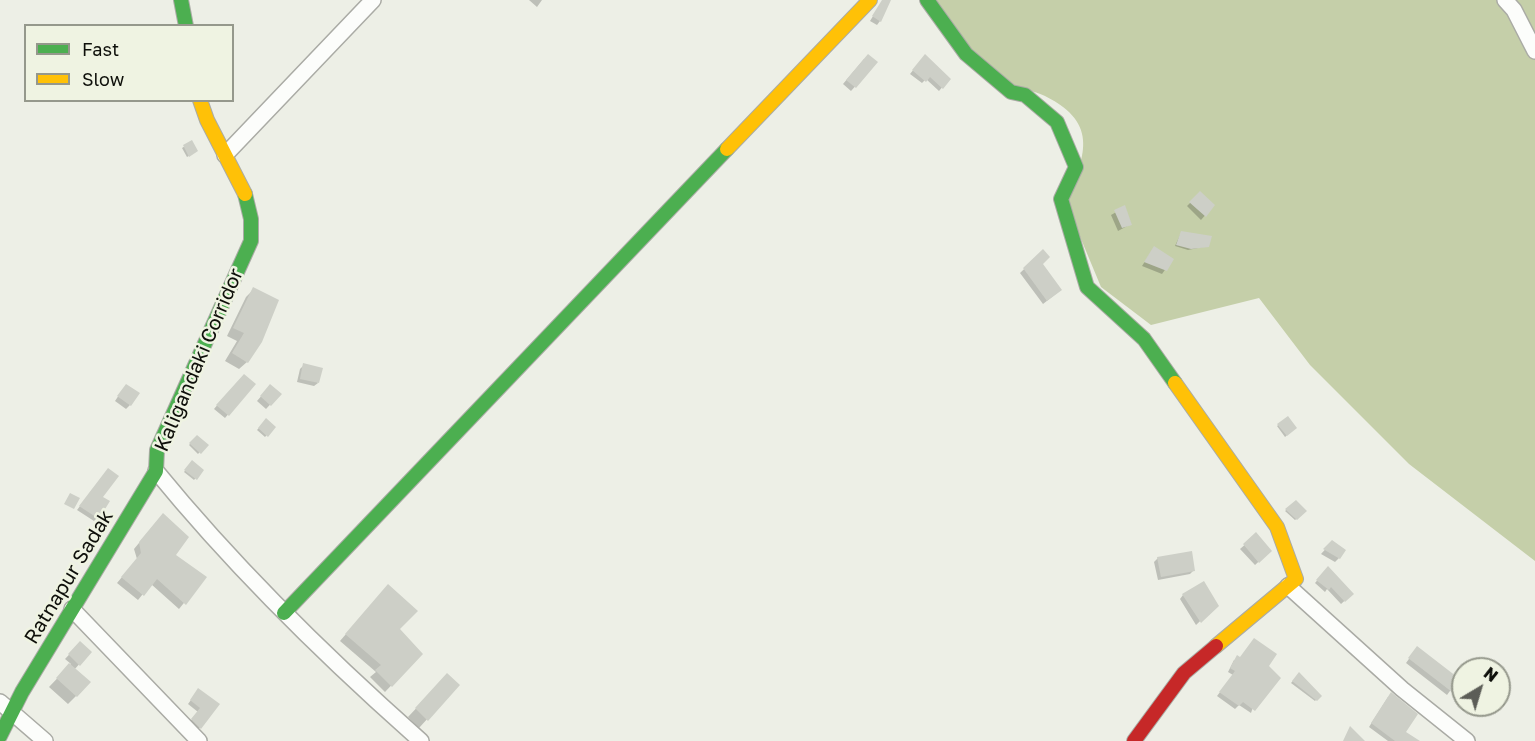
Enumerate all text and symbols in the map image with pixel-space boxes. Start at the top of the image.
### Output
legend [24,24,234,102]
text: Fast [82,38,119,60]
text: Slow [82,68,124,90]
street label: Kaligandaki Corridor [150,265,248,455]
street label: Ratnapur Sadak [19,506,119,648]
north arrow [1451,657,1511,717]
text: N [1480,663,1502,686]

